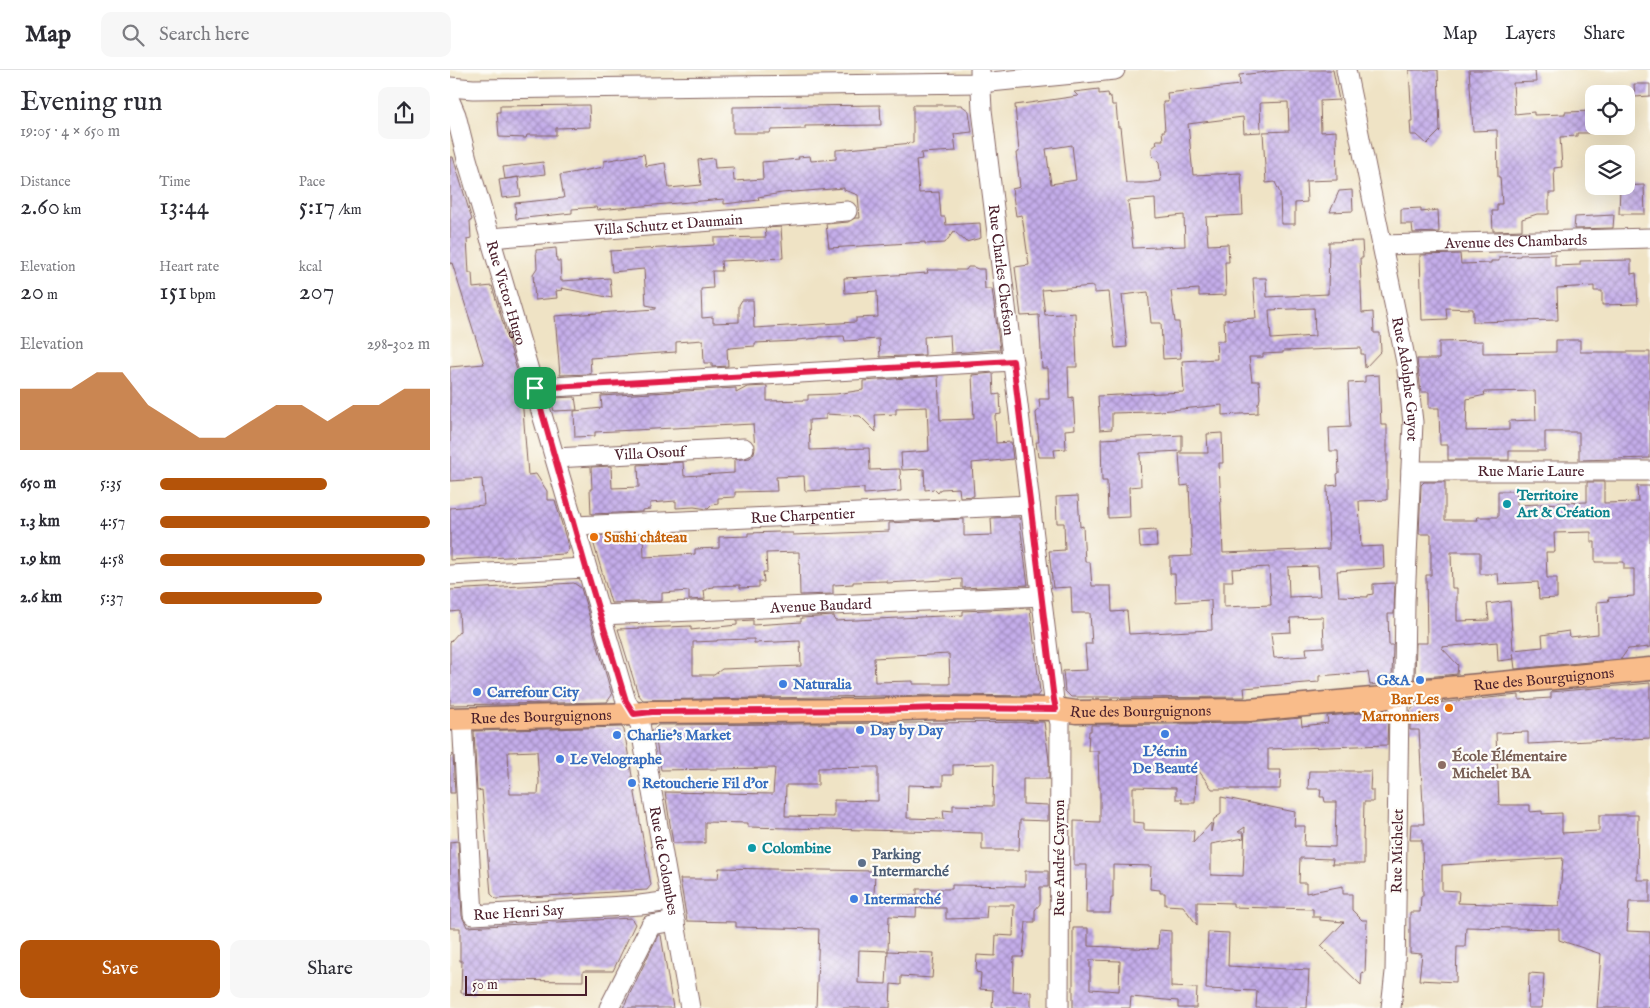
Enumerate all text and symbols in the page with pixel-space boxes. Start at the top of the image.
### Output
search box [101,12,451,57]
text: Map [25,19,71,50]
icon: search [119,21,147,49]
text: Search here [159,23,250,47]
text: Map [1443,23,1477,46]
text: Layers [1505,23,1556,46]
text: Share [1584,23,1625,46]
text: Evening run [20,85,163,120]
map controls [1585,85,1635,195]
button: locate [1585,85,1635,135]
button: share [378,87,430,139]
text: 19:05 · 4 × 650 m [20,122,120,142]
button: layers [1585,145,1635,195]
text: Distance [20,173,71,191]
text: Time [159,173,190,191]
text: Pace [299,173,325,191]
text: 2.60 [20,191,60,223]
text: 13:44 [159,191,209,223]
text: 5:17 [299,191,335,223]
text: km [60,201,81,219]
text: /km [335,201,361,219]
street label: Rue Charles Chefson [984,203,1018,336]
street label: Villa Schutz et Daumain [593,210,743,240]
street label: Avenue des Chambards [1443,231,1588,253]
street label: Rue Victor Hugo [481,238,530,347]
text: Elevation [20,258,76,276]
text: Heart rate [159,258,219,276]
text: kcal [299,258,322,276]
text: 20 [20,276,44,308]
text: 151 [159,276,187,308]
text: 207 [299,276,334,308]
text: m [44,286,58,304]
text: bpm [187,286,216,304]
street label: Rue Adolphe Guyot [1387,315,1422,442]
text: Elevation [20,335,83,355]
text: 298–302 m [367,335,430,355]
pin [514,367,556,409]
icon: arrive [521,374,549,402]
street label: Villa Osouf [613,442,688,465]
street label: Rue Marie Laure [1478,462,1585,481]
text: 650 m [20,474,56,494]
text: 5:35 [100,474,122,494]
place label: Territoire Art & Création [1516,486,1610,522]
marker: Territoire Art & Création [1501,498,1513,510]
street label: Rue Charpentier [750,504,856,528]
text: 1.3 km [20,512,60,532]
text: 4:57 [100,512,125,532]
place label: Sushi château [604,528,687,547]
marker: Sushi château [588,531,600,543]
text: 1.9 km [20,550,61,570]
text: 4:58 [100,550,124,570]
text: 2.6 km [20,588,62,608]
text: 5:37 [100,588,123,608]
street label: Avenue Baudard [769,594,873,618]
street label: Rue des Bourguignons [1472,663,1615,696]
place label: G&A [1377,671,1411,690]
marker: G&A [1414,674,1426,686]
place label: Naturalia [792,675,852,694]
marker: Naturalia [777,678,789,690]
place label: Carrefour City [487,683,580,702]
marker: Carrefour City [471,686,483,698]
place label: Bar Les Marronniers [1362,690,1440,726]
street label: Rue des Bourguignons [1068,701,1211,723]
marker: Bar Les Marronniers [1443,702,1455,714]
street label: Rue des Bourguignons [470,706,612,728]
place label: Day by Day [870,721,944,740]
marker: Day by Day [854,724,866,736]
place label: Charlie's Market [627,726,732,745]
marker: L’écrin De Beauté [1159,728,1171,740]
marker: Charlie's Market [611,729,623,741]
place label: L’écrin De Beauté [1132,742,1198,778]
place label: École Élémentaire Michelet BA [1452,747,1567,783]
place label: Le Velographe [570,750,662,769]
marker: Le Velographe [554,753,566,765]
marker: École Élémentaire Michelet BA [1436,759,1448,771]
place label: Retoucherie Fil d'or [642,774,769,793]
marker: Retoucherie Fil d'or [626,777,638,789]
street label: Rue André Cayron [1050,799,1069,917]
street label: Rue de Colombes [645,805,682,916]
street label: Rue Michelet [1387,809,1408,894]
place label: Colombine [762,839,831,858]
marker: Colombine [746,842,758,854]
place label: Parking Intermarché [872,845,949,881]
marker: Parking Intermarché [856,857,868,869]
place label: Intermarché [864,890,941,909]
marker: Intermarché [848,893,860,905]
street label: Rue Henri Say [473,901,565,925]
button: Save [20,940,220,998]
button: Share [230,940,430,998]
scale bar [465,973,588,996]
text: 50 m [472,976,498,994]

